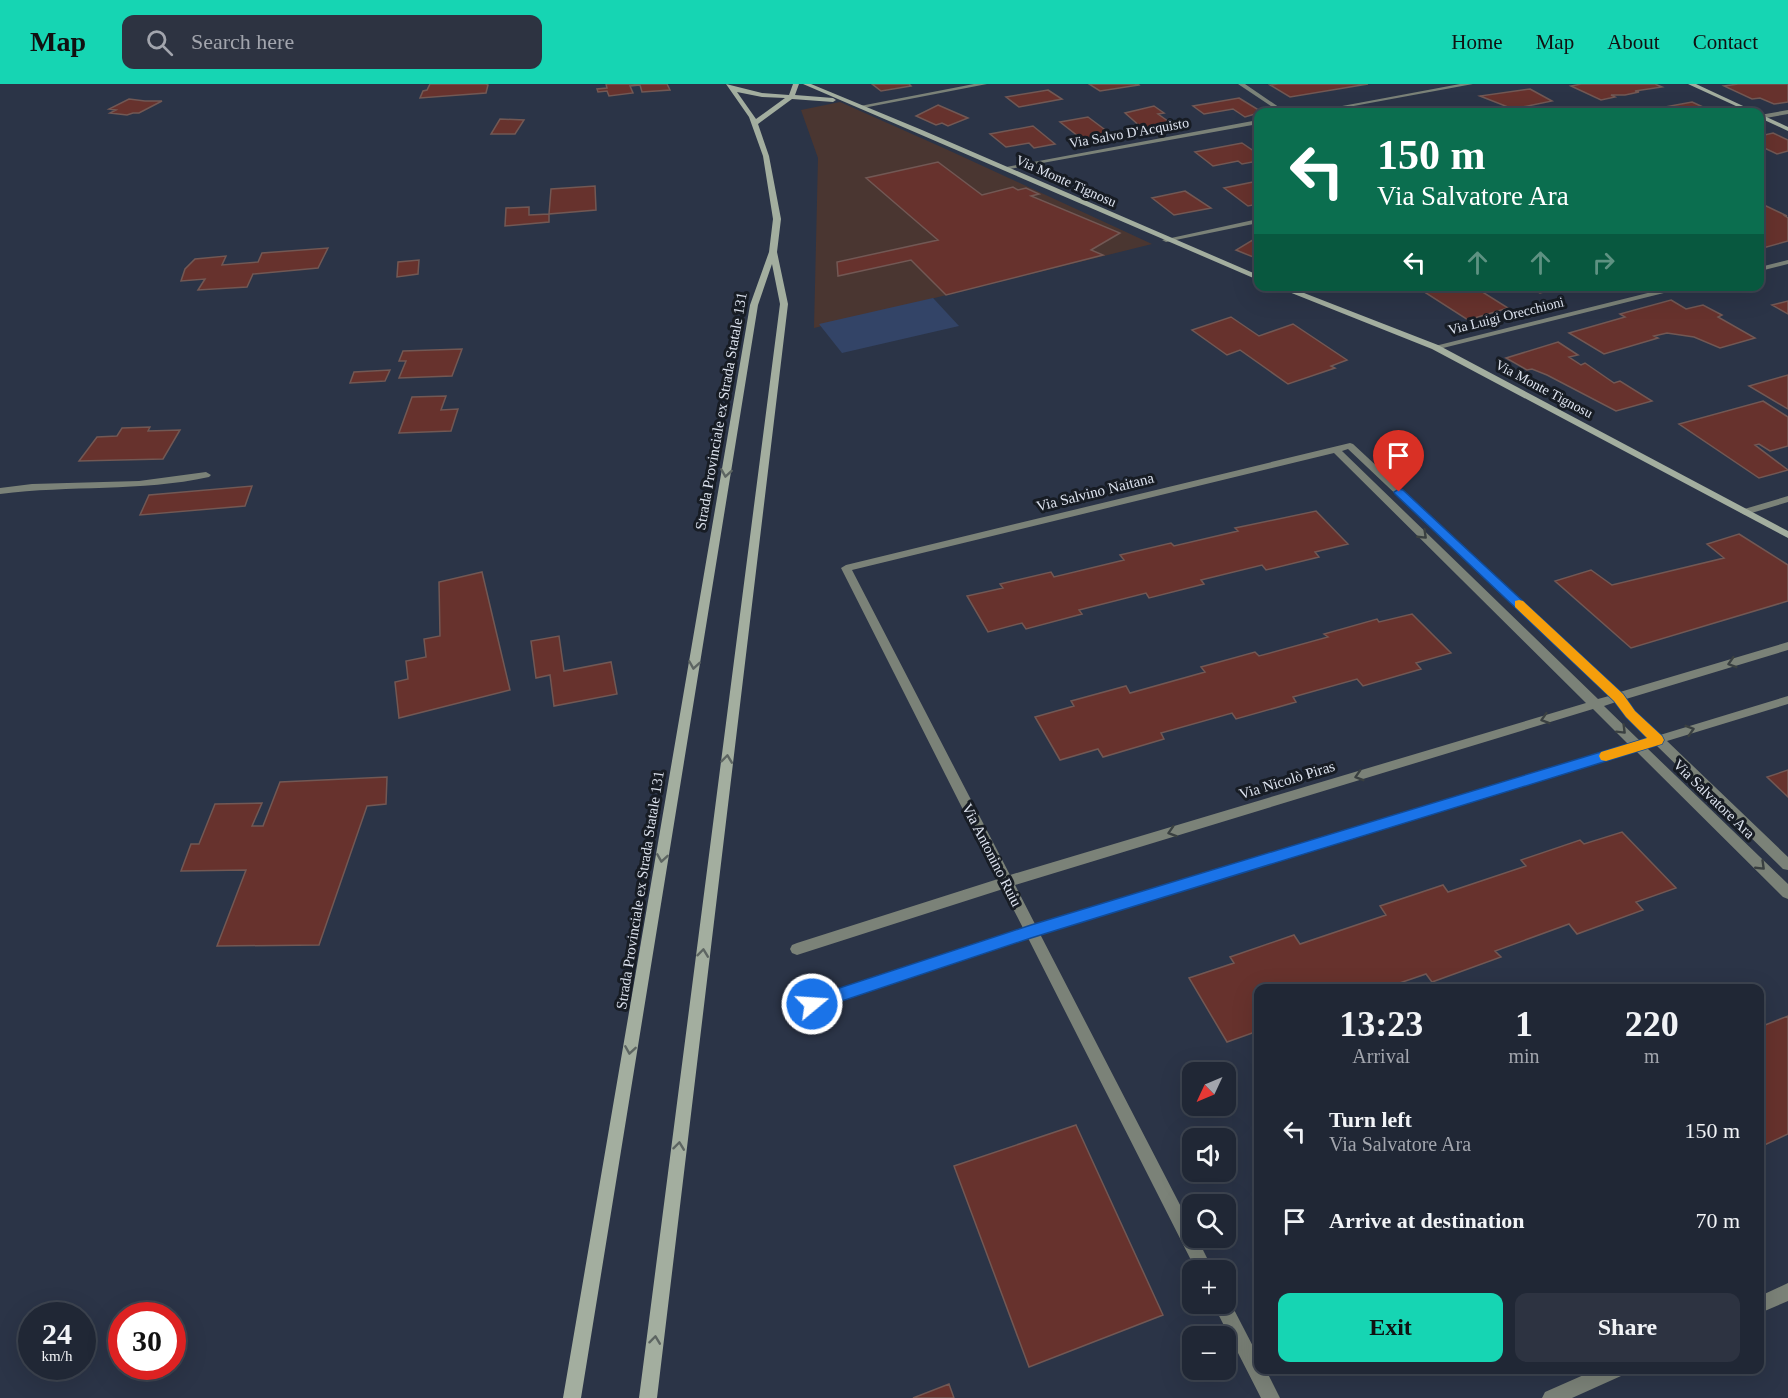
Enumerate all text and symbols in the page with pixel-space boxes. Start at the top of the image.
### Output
search box [122,15,542,69]
text: Map [30,26,86,57]
icon: search [143,26,176,59]
text: Search here [191,29,294,54]
text: Home [1451,30,1503,54]
text: Map [1536,30,1574,54]
text: About [1607,30,1660,54]
text: Contact [1693,30,1758,54]
street label: Via Salvo D'Acquisto [1068,115,1190,151]
icon: left [1278,132,1356,210]
text: 150 m [1377,132,1486,178]
street label: Via Monte Tignosu [1014,152,1118,210]
text: Via Salvatore Ara [1377,181,1569,211]
icon: left [1398,246,1431,279]
icon: ahead [1461,246,1494,279]
icon: ahead [1524,246,1557,279]
icon: right [1587,246,1620,279]
street label: Strada Provinciale ex Strada Statale 131 [692,291,750,531]
street label: Via Luigi Orecchioni [1446,294,1566,338]
street label: Via Monte Tignosu [1493,357,1595,421]
pin [1373,430,1424,492]
icon: arrive [1382,439,1415,472]
one-way arrow [720,468,733,478]
street label: Via Salvino Naitana [1034,470,1156,514]
one-way arrow [1415,527,1426,538]
one-way arrow [1727,656,1738,668]
one-way arrow [688,660,701,670]
one-way arrow [1540,712,1551,724]
one-way arrow [1615,723,1625,734]
one-way arrow [1684,725,1695,737]
one-way arrow [720,755,733,764]
street label: Via Salvatore Ara [1670,756,1758,842]
street label: Via Nicolò Piras [1237,758,1337,802]
one-way arrow [1354,769,1364,781]
street label: Strada Provinciale ex Strada Statale 131 [613,770,667,1010]
street label: Via Antonino Ruiu [959,801,1025,910]
one-way arrow [1167,825,1178,837]
one-way arrow [656,852,669,862]
one-way arrow [1754,859,1765,870]
one-way arrow [696,948,709,958]
position arrow [780,972,844,1036]
text: 13:23 [1339,1004,1423,1044]
text: 1 [1515,1004,1533,1044]
text: 220 [1625,1004,1679,1044]
one-way arrow [624,1045,637,1055]
text: Arrival [1352,1045,1410,1067]
text: min [1508,1045,1540,1067]
text: m [1644,1045,1660,1067]
north arrow [1182,1062,1236,1116]
map controls [1182,1062,1236,1380]
text: Turn left [1329,1107,1412,1132]
icon: left [1278,1115,1311,1148]
text: 150 m [1684,1118,1740,1143]
button: sound [1182,1128,1236,1182]
text: Via Salvatore Ara [1329,1133,1471,1155]
one-way arrow [672,1142,685,1151]
button: search [1182,1194,1236,1248]
icon: arrive [1278,1205,1311,1238]
text: Arrive at destination [1329,1208,1525,1233]
text: 70 m [1695,1208,1740,1233]
button: + [1182,1260,1236,1314]
button: Exit [1278,1293,1503,1362]
button: Share [1515,1293,1740,1362]
speed limit sign: 30 [108,1302,186,1380]
text: 24 [42,1317,72,1350]
button: − [1182,1326,1236,1380]
one-way arrow [648,1335,661,1345]
text: km/h [42,1348,72,1364]

